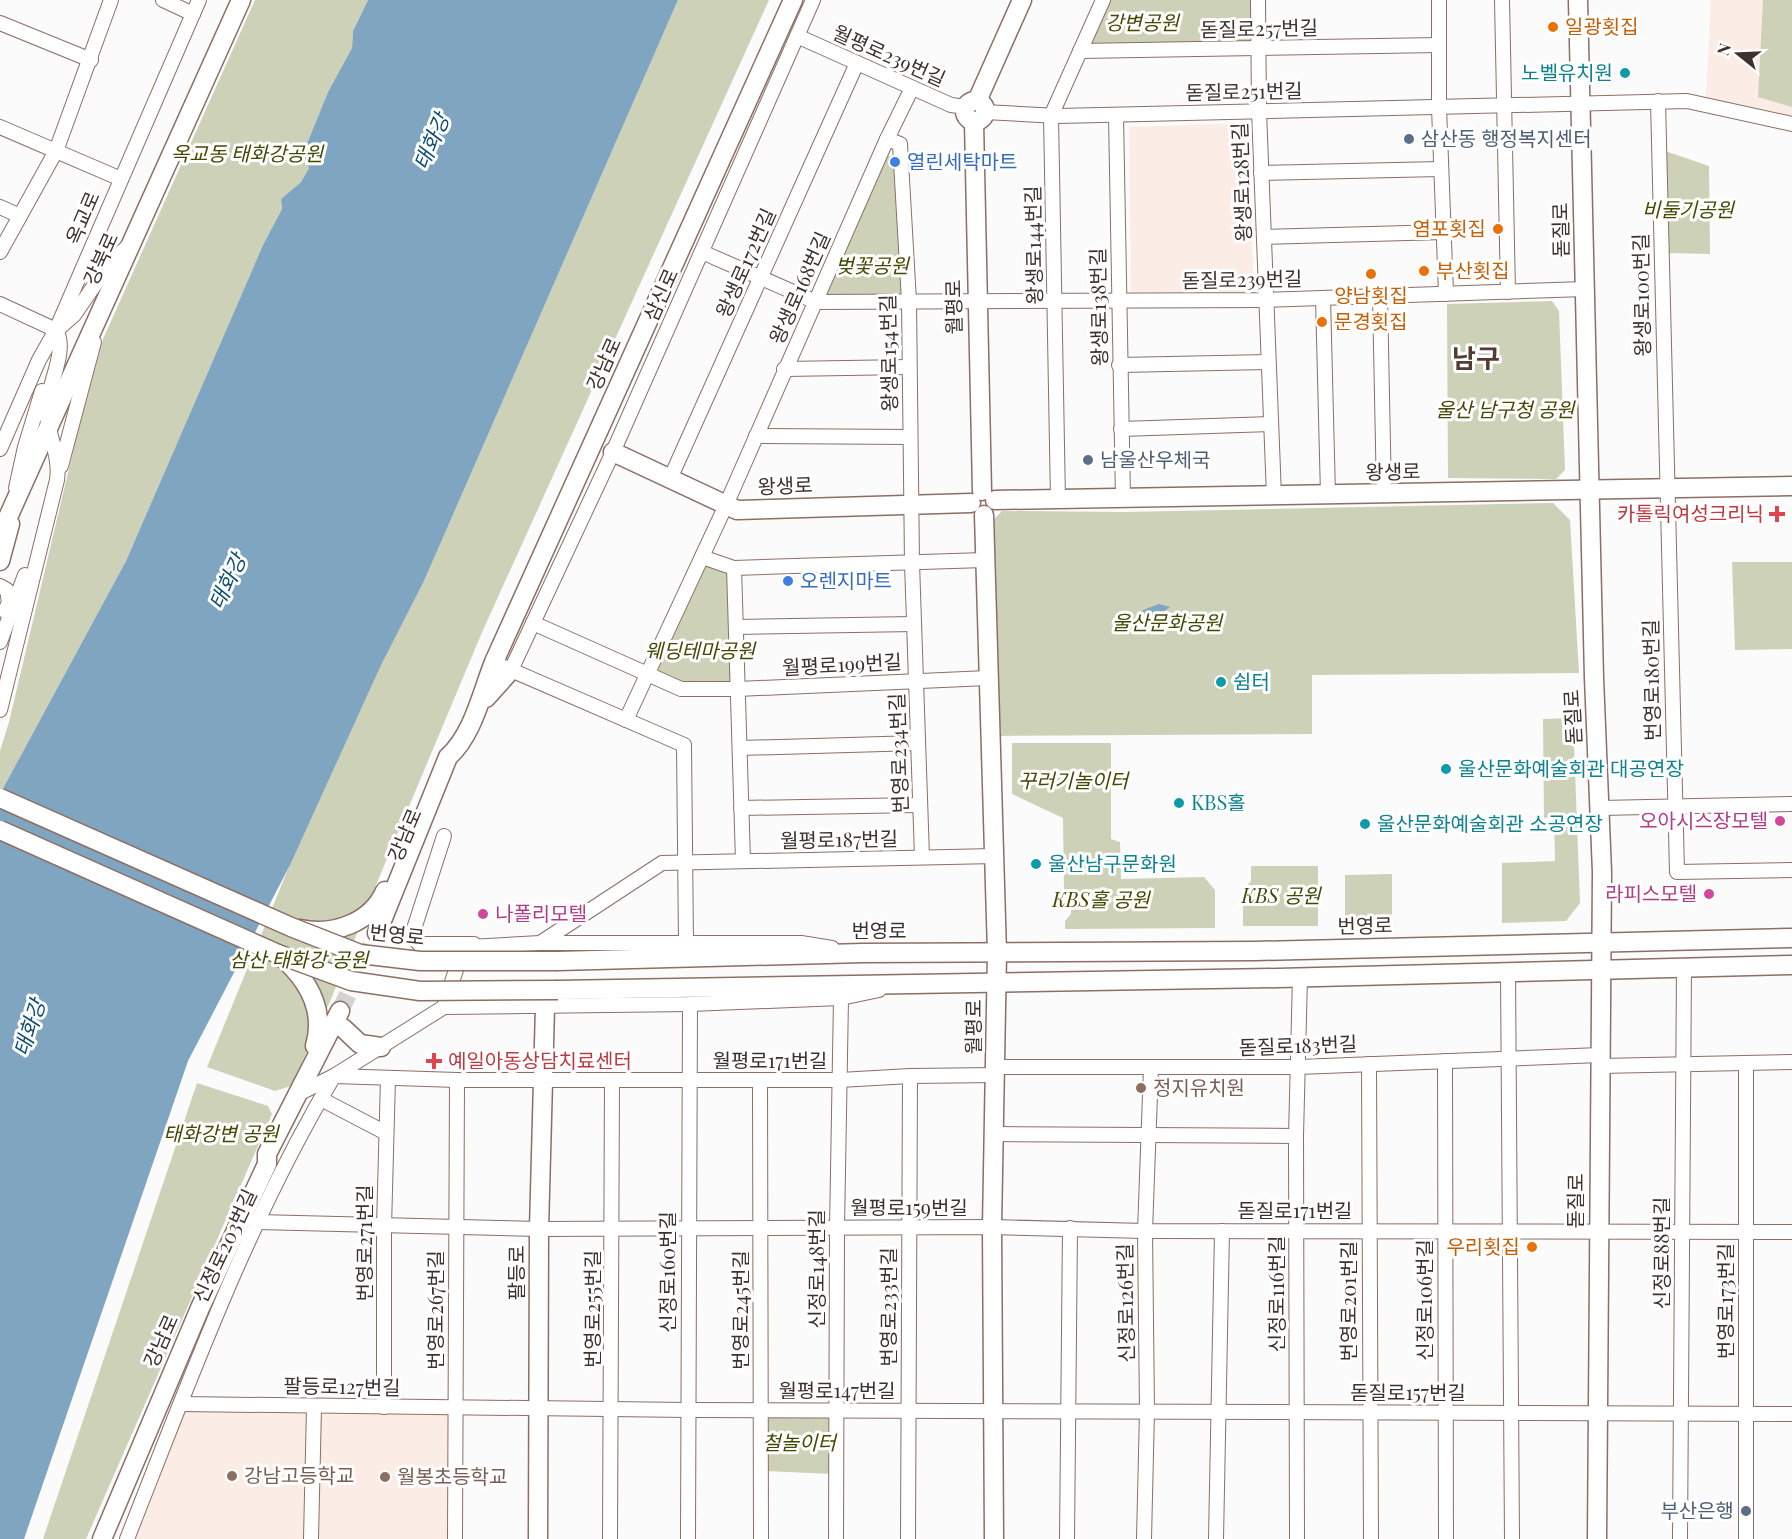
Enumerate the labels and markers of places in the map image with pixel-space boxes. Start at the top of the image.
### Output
place label: 일광횟집 [1565,12,1639,39]
marker: 일광횟집 [1546,20,1560,34]
place label: 노벨유치원 [1521,58,1613,85]
marker: 노벨유치원 [1618,66,1632,80]
place label: 삼산동 행정복지센터 [1421,124,1592,151]
marker: 삼산동 행정복지센터 [1402,132,1416,146]
place label: 열린세탁마트 [907,147,1017,174]
marker: 열린세탁마트 [888,155,902,169]
place label: 염포횟집 [1412,214,1486,241]
marker: 염포횟집 [1491,222,1505,236]
place label: 부산횟집 [1436,256,1510,283]
marker: 부산횟집 [1417,264,1431,278]
marker: 양남횟집 [1364,267,1378,281]
place label: 양남횟집 [1334,281,1408,308]
place label: 문경횟집 [1334,307,1408,334]
marker: 문경횟집 [1315,315,1329,329]
place label: 남울산우체국 [1100,445,1210,472]
marker: 남울산우체국 [1081,453,1095,467]
place label: 카톨릭여성크리닉 [1617,499,1764,526]
marker: 카톨릭여성크리닉 [1768,505,1786,523]
place label: 오렌지마트 [800,566,892,593]
marker: 오렌지마트 [781,574,795,588]
place label: 쉼터 [1233,667,1270,694]
marker: 쉼터 [1214,675,1228,689]
place label: 울산문화예술회관 대공연장 [1458,754,1684,781]
marker: 울산문화예술회관 대공연장 [1439,762,1453,776]
place label: KBS홀 [1191,788,1246,815]
marker: KBS홀 [1172,796,1186,810]
place label: 오아시스장모텔 [1639,806,1768,833]
place label: 울산문화예술회관 소공연장 [1377,809,1603,836]
marker: 오아시스장모텔 [1773,814,1787,828]
marker: 울산문화예술회관 소공연장 [1358,817,1372,831]
place label: 울산남구문화원 [1048,849,1177,876]
marker: 울산남구문화원 [1029,857,1043,871]
place label: 라피스모텔 [1605,879,1697,906]
marker: 라피스모텔 [1702,887,1716,901]
place label: 나폴리모텔 [495,899,587,926]
marker: 나폴리모텔 [476,907,490,921]
place label: 예일아동상담치료센터 [448,1046,632,1073]
marker: 예일아동상담치료센터 [425,1052,443,1070]
place label: 정지유치원 [1153,1073,1245,1100]
marker: 정지유치원 [1134,1081,1148,1095]
place label: 우리횟집 [1446,1232,1520,1259]
marker: 우리횟집 [1525,1240,1539,1254]
place label: 강남고등학교 [244,1461,354,1488]
place label: 월봉초등학교 [397,1462,507,1489]
marker: 강남고등학교 [225,1469,239,1483]
marker: 월봉초등학교 [378,1470,392,1484]
place label: 부산은행 [1660,1496,1734,1523]
marker: 부산은행 [1739,1504,1753,1518]

